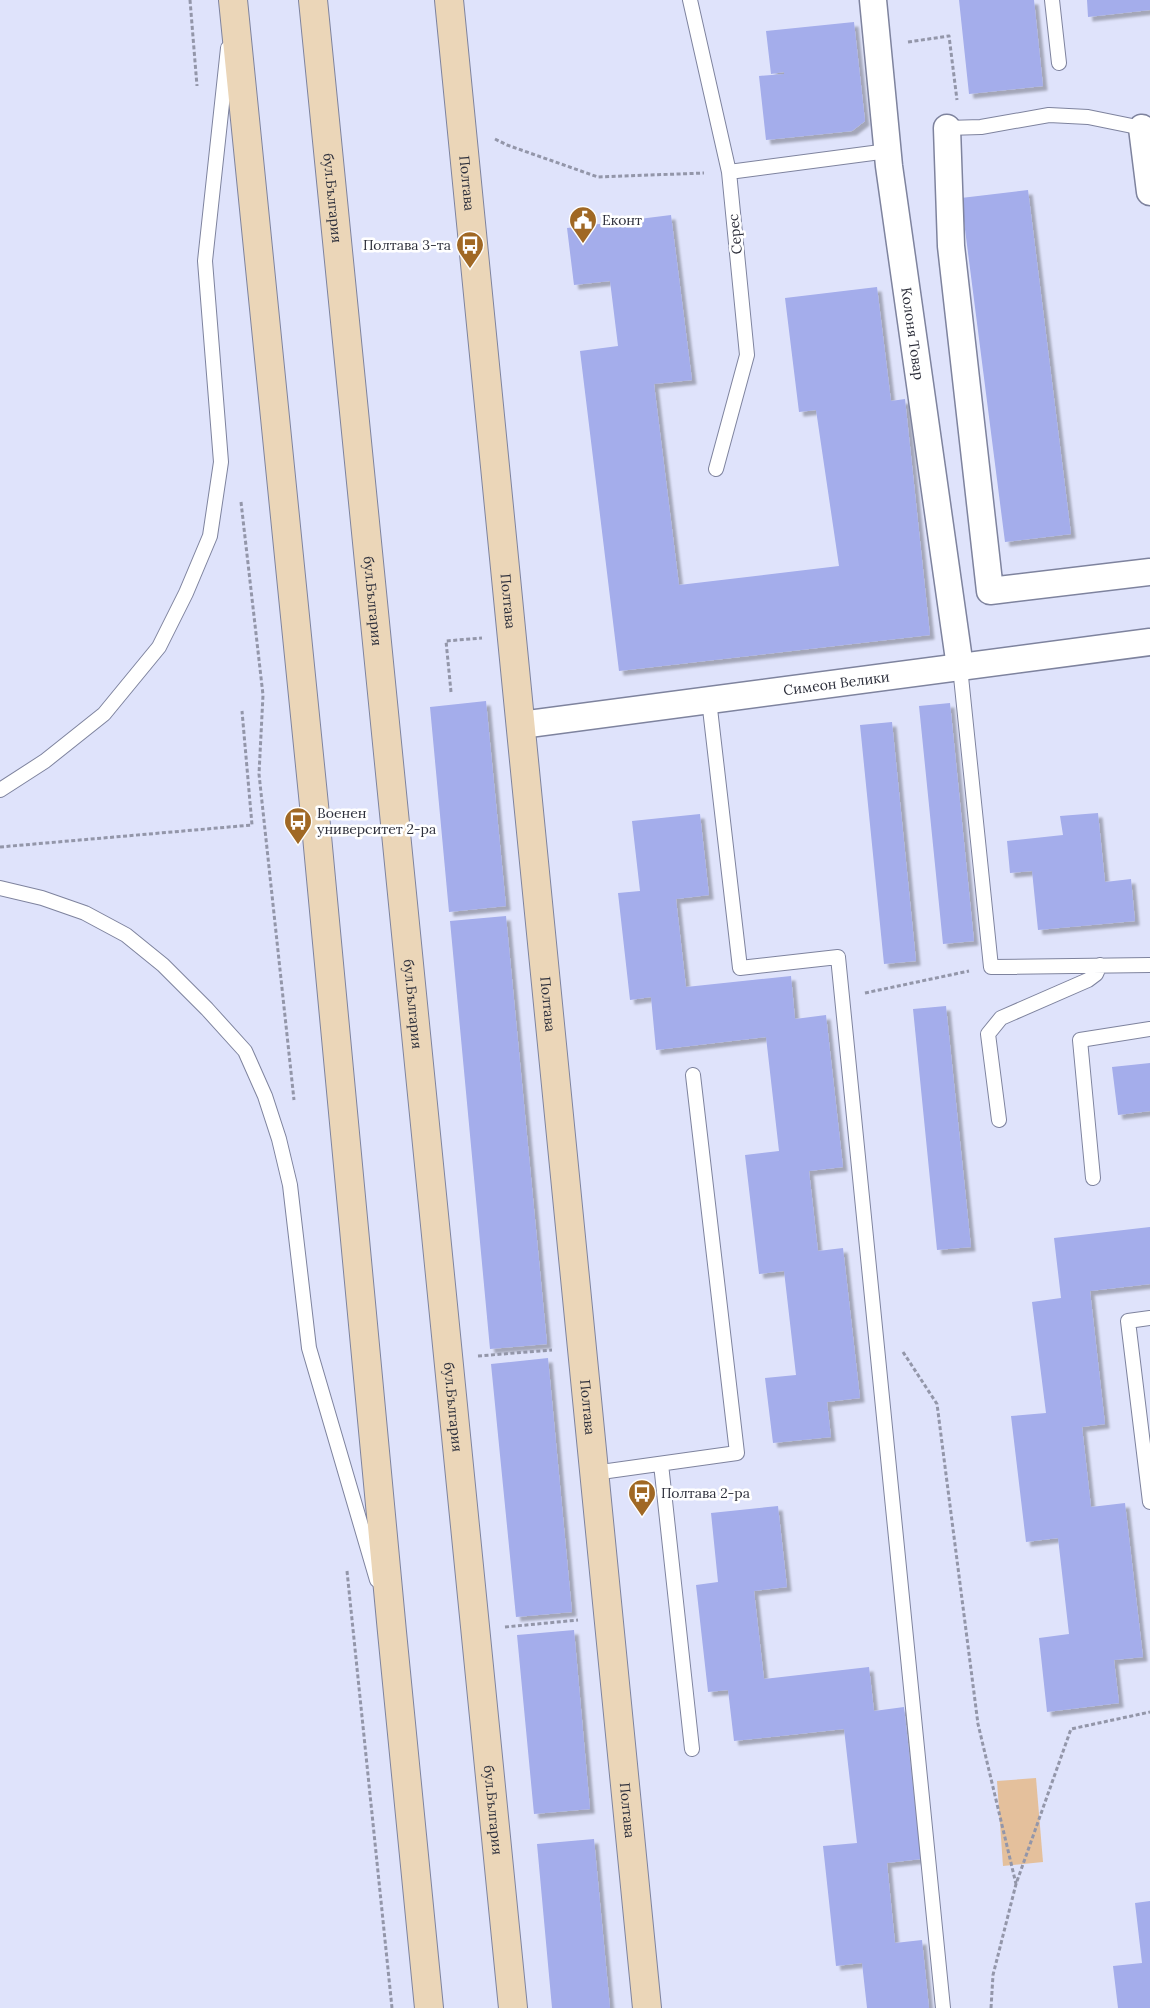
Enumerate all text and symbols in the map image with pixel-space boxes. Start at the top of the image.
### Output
street label: бул.България [319,152,346,244]
street label: Полтава [455,155,479,212]
public building icon: Еконт [568,205,598,244]
place label: Еконт [602,211,642,229]
street label: Серес [724,213,746,255]
bus stop icon: Полтава 3-та [455,230,485,269]
place label: Полтава 3-та [363,236,451,254]
street label: Колоня Товар [897,286,928,381]
street label: бул.България [359,555,386,647]
street label: Полтава [497,573,520,630]
street label: Симеон Велики [782,667,891,699]
place label: Военен университет 2-ра [317,804,436,838]
bus stop icon: Военен университет 2-ра [283,806,313,845]
street label: бул.България [400,958,426,1050]
street label: Полтава [536,976,560,1033]
street label: бул.България [440,1361,467,1453]
street label: Полтава [576,1379,599,1436]
bus stop icon: Полтава 2-ра [627,1478,657,1517]
place label: Полтава 2-ра [661,1484,750,1502]
street label: бул.България [480,1764,507,1856]
street label: Полтава [616,1782,639,1839]

